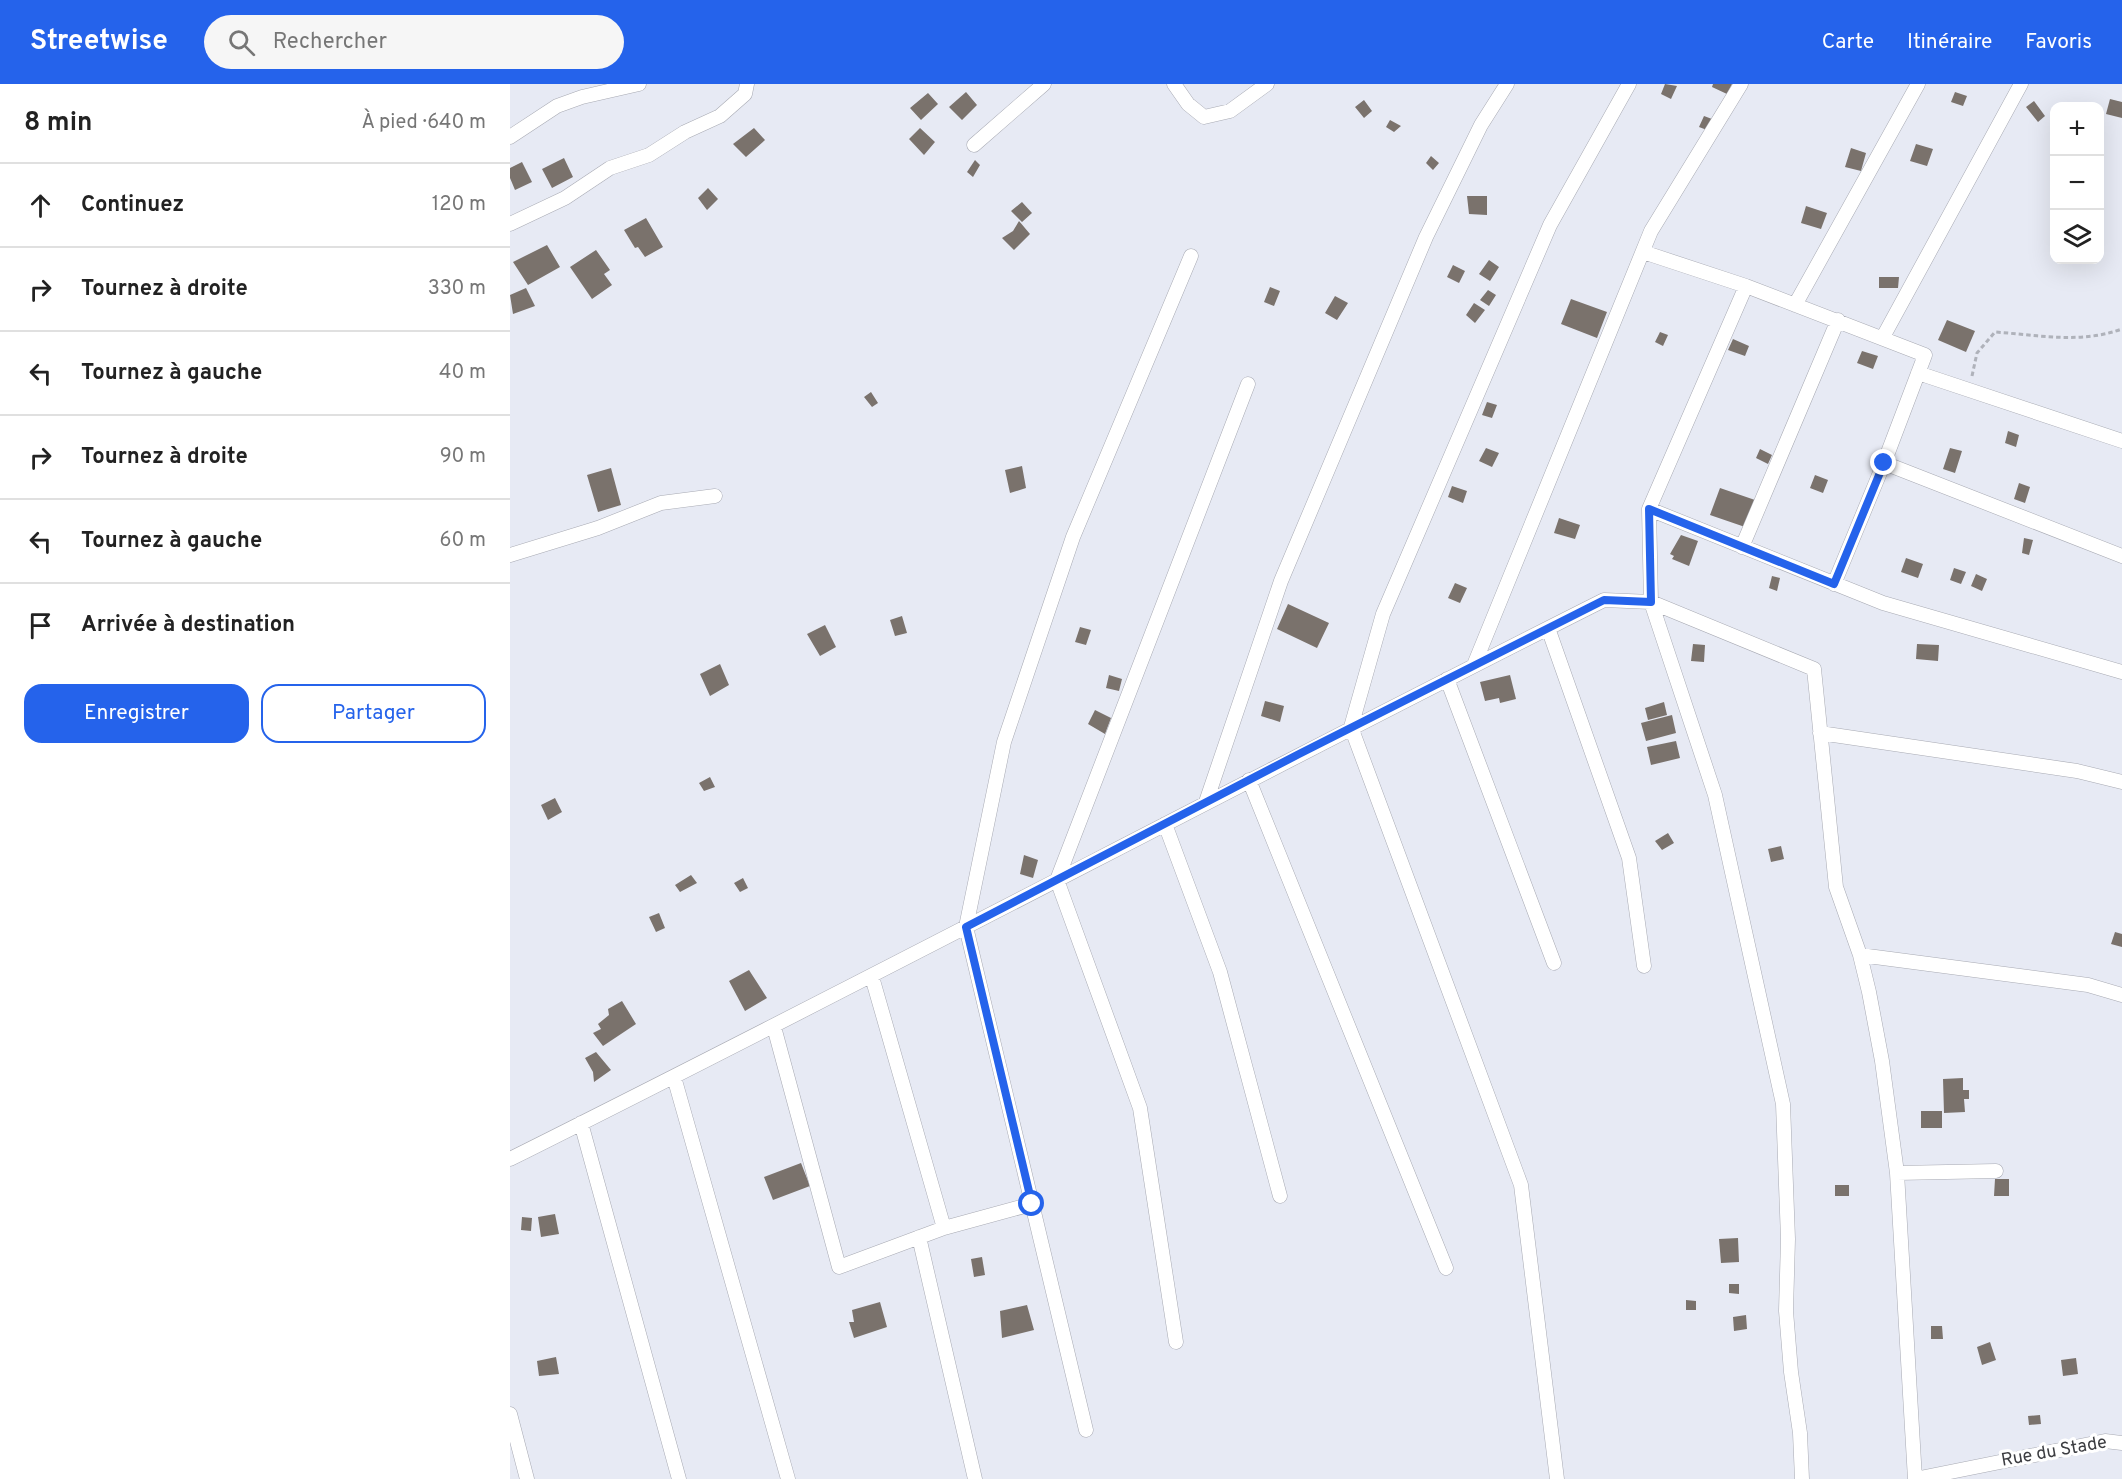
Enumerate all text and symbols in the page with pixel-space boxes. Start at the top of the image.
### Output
search box [204,15,624,69]
text: Streetwise [30,24,168,60]
icon: search [225,26,258,59]
text: Rechercher [273,29,387,56]
text: Carte [1822,29,1874,56]
text: Itinéraire [1907,29,1992,56]
text: Favoris [2025,29,2092,56]
map controls [2050,102,2104,264]
button: + [2050,102,2104,156]
text: 8 min [24,107,92,140]
text: À pied · 640 m [362,110,486,136]
button: − [2050,156,2104,210]
icon: ahead [24,189,57,222]
text: Continuez [81,192,184,219]
text: 120 m [432,192,486,218]
button: layers [2050,210,2104,264]
icon: right [24,273,57,306]
text: Tournez à droite [81,276,248,303]
text: 330 m [428,276,486,302]
icon: left [24,357,57,390]
text: Tournez à gauche [81,360,262,387]
text: 40 m [439,360,486,386]
icon: right [24,441,57,474]
text: Tournez à droite [81,444,248,471]
text: 90 m [440,444,486,470]
route end [1870,449,1896,475]
icon: left [24,525,57,558]
text: Tournez à gauche [81,528,262,555]
text: 60 m [440,528,486,554]
icon: arrive [24,609,57,642]
text: Arrivée à destination [81,612,295,639]
button: Enregistrer [24,684,249,743]
button: Partager [261,684,486,743]
route start [1018,1190,1044,1216]
street label: Rue du Stade [1999,1431,2109,1473]

